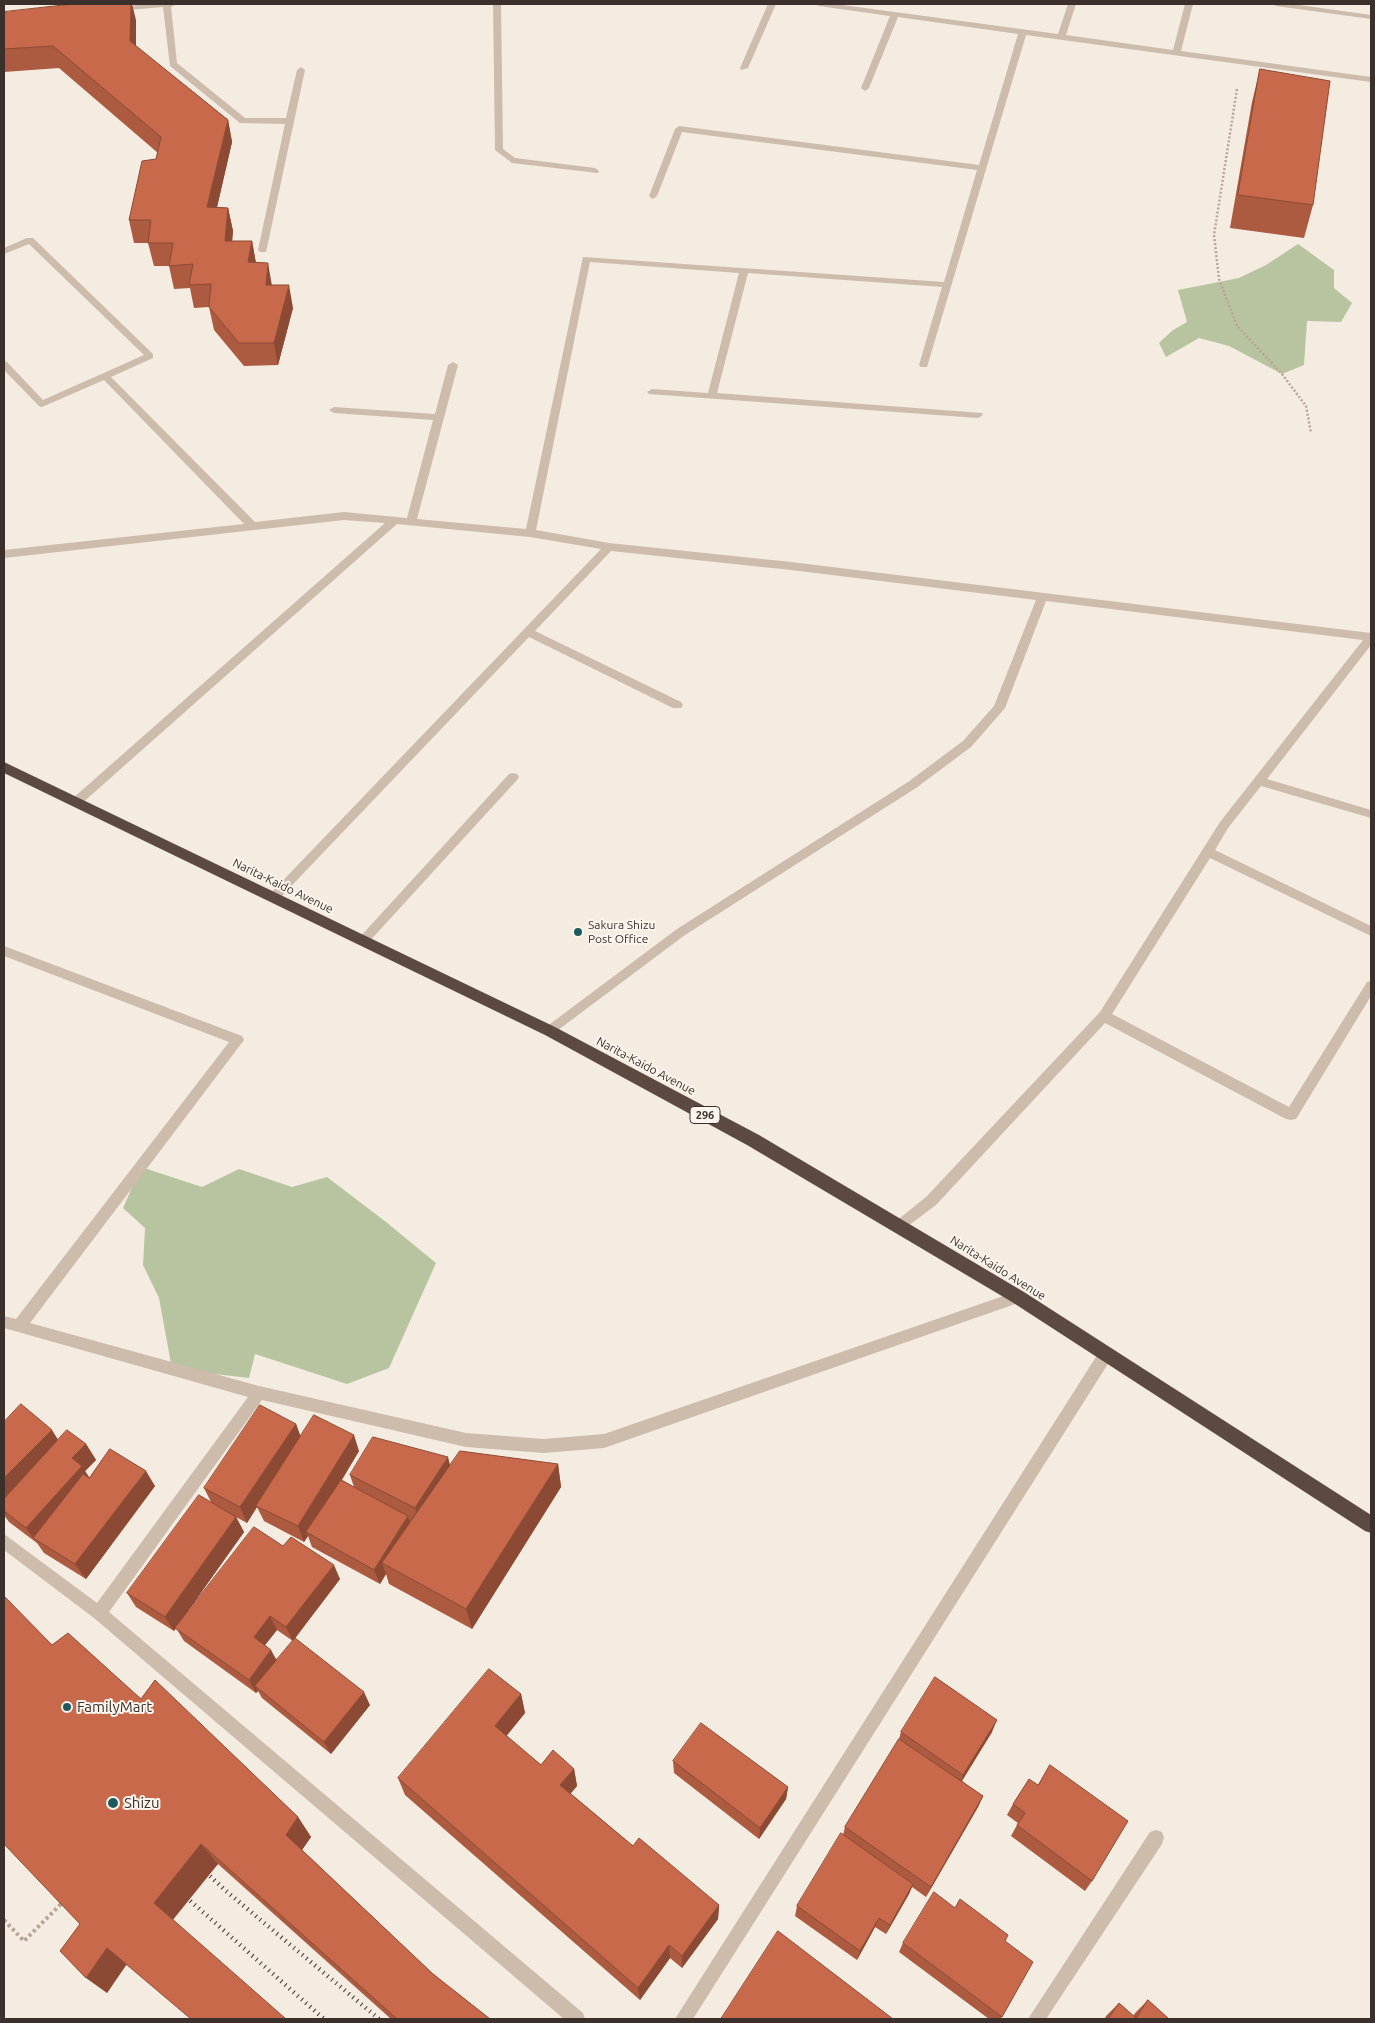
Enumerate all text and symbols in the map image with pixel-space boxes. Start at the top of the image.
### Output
street label: Narita-Kaido Avenue [230,855,336,917]
place label: Sakura Shizu Post Office [588,918,655,946]
marker: Sakura Shizu Post Office [572,926,584,938]
street label: Narita-Kaido Avenue [594,1034,698,1098]
road number: 296 [690,1106,720,1124]
street label: Narita-Kaido Avenue [947,1233,1049,1303]
place label: FamilyMart [77,1698,152,1716]
marker: FamilyMart [61,1701,73,1713]
place label: Shizu [124,1794,160,1812]
marker: Shizu [106,1796,120,1810]

